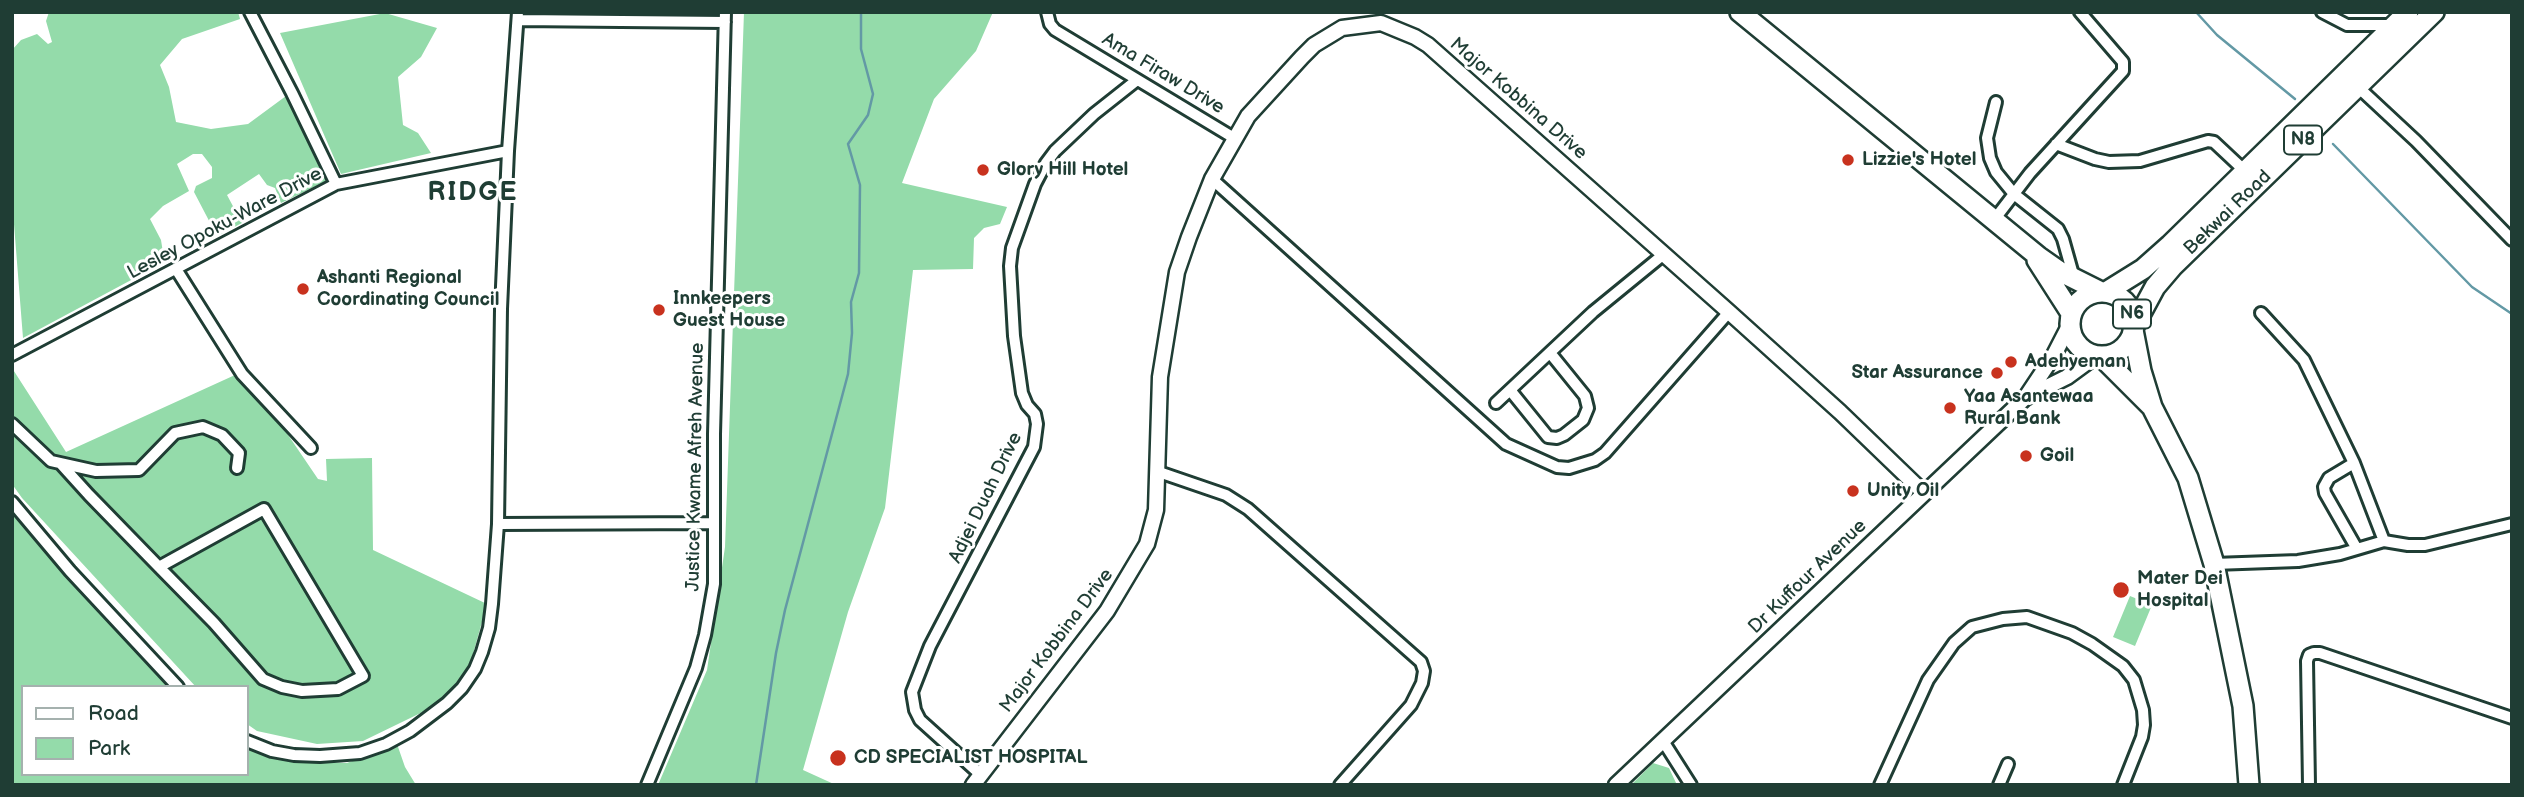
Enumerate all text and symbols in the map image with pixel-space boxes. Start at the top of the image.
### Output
street label: Ama Firaw Drive [1098,28,1228,120]
street label: Major Kobbina Drive [1445,33,1591,165]
road number: N8 [2284,125,2322,154]
place label: Lizzie's Hotel [1862,149,1976,171]
marker: Lizzie's Hotel [1840,152,1856,168]
place label: Glory Hill Hotel [997,159,1128,181]
marker: Glory Hill Hotel [975,162,991,178]
street label: Lesley Opoku-Ware Drive [124,163,326,285]
street label: Bekwai Road [2180,166,2276,260]
district label: RIDGE [428,177,518,209]
place label: Ashanti Regional Coordinating Council [317,267,499,311]
marker: Ashanti Regional Coordinating Council [295,281,311,297]
place label: Innkeepers Guest House [673,288,785,332]
road number: N6 [2113,300,2151,328]
marker: Innkeepers Guest House [651,302,667,318]
street label: Justice Kwame Afreh Avenue [682,342,710,592]
place label: Adehyeman [2025,351,2126,373]
marker: Adehyeman [2003,354,2019,370]
place label: Star Assurance [1852,362,1983,384]
marker: Star Assurance [1989,365,2005,381]
place label: Yaa Asantewaa Rural Bank [1964,386,2094,430]
marker: Yaa Asantewaa Rural Bank [1942,400,1958,416]
street label: Adjei Duah Drive [944,429,1028,567]
place label: Goil [2040,445,2074,467]
marker: Goil [2018,448,2034,464]
place label: Unity Oil [1867,480,1939,502]
marker: Unity Oil [1845,483,1861,499]
street label: Dr Kuffour Avenue [1744,515,1872,639]
street label: Major Kobbina Drive [995,564,1119,718]
place label: Mater Dei Hospital [2137,568,2223,612]
marker: Mater Dei Hospital [2111,580,2131,600]
legend [21,685,248,776]
text: Road [88,701,139,726]
text: Park [88,736,130,761]
place label: CD SPECIALIST HOSPITAL [854,747,1087,769]
marker: CD SPECIALIST HOSPITAL [828,748,848,768]

